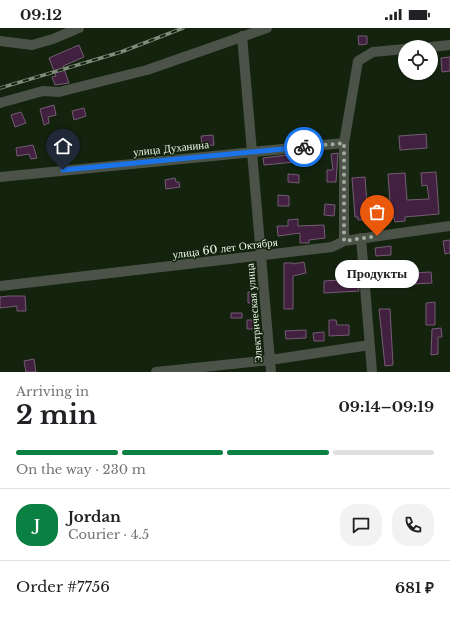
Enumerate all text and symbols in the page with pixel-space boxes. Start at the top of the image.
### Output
text: 09:12 [20,5,62,24]
map controls [398,40,438,80]
button: locate [398,40,438,80]
courier [284,127,324,167]
pin [46,129,80,170]
icon: home [52,135,74,157]
icon: bike [293,136,315,158]
street label: улица Духанина [132,137,210,159]
pin [360,195,394,236]
icon: bag [366,201,388,223]
street label: улица 60 лет Октября [172,235,278,261]
callout: Продукты [335,260,419,288]
street label: Электрическая улица [243,262,265,363]
text: Продукты [347,265,407,282]
text: Arriving in [16,383,89,400]
text: 09:14–09:19 [339,397,434,416]
text: 2 min [16,399,97,431]
text: On the way · 230 m [16,461,146,478]
button: chat [340,504,382,546]
button: phone [392,504,434,546]
text: Jordan [68,507,121,526]
text: J [34,515,40,534]
text: Courier · 4.5 [68,526,149,543]
text: Order #7756 [16,577,110,596]
text: 681 ₽ [395,578,434,597]

